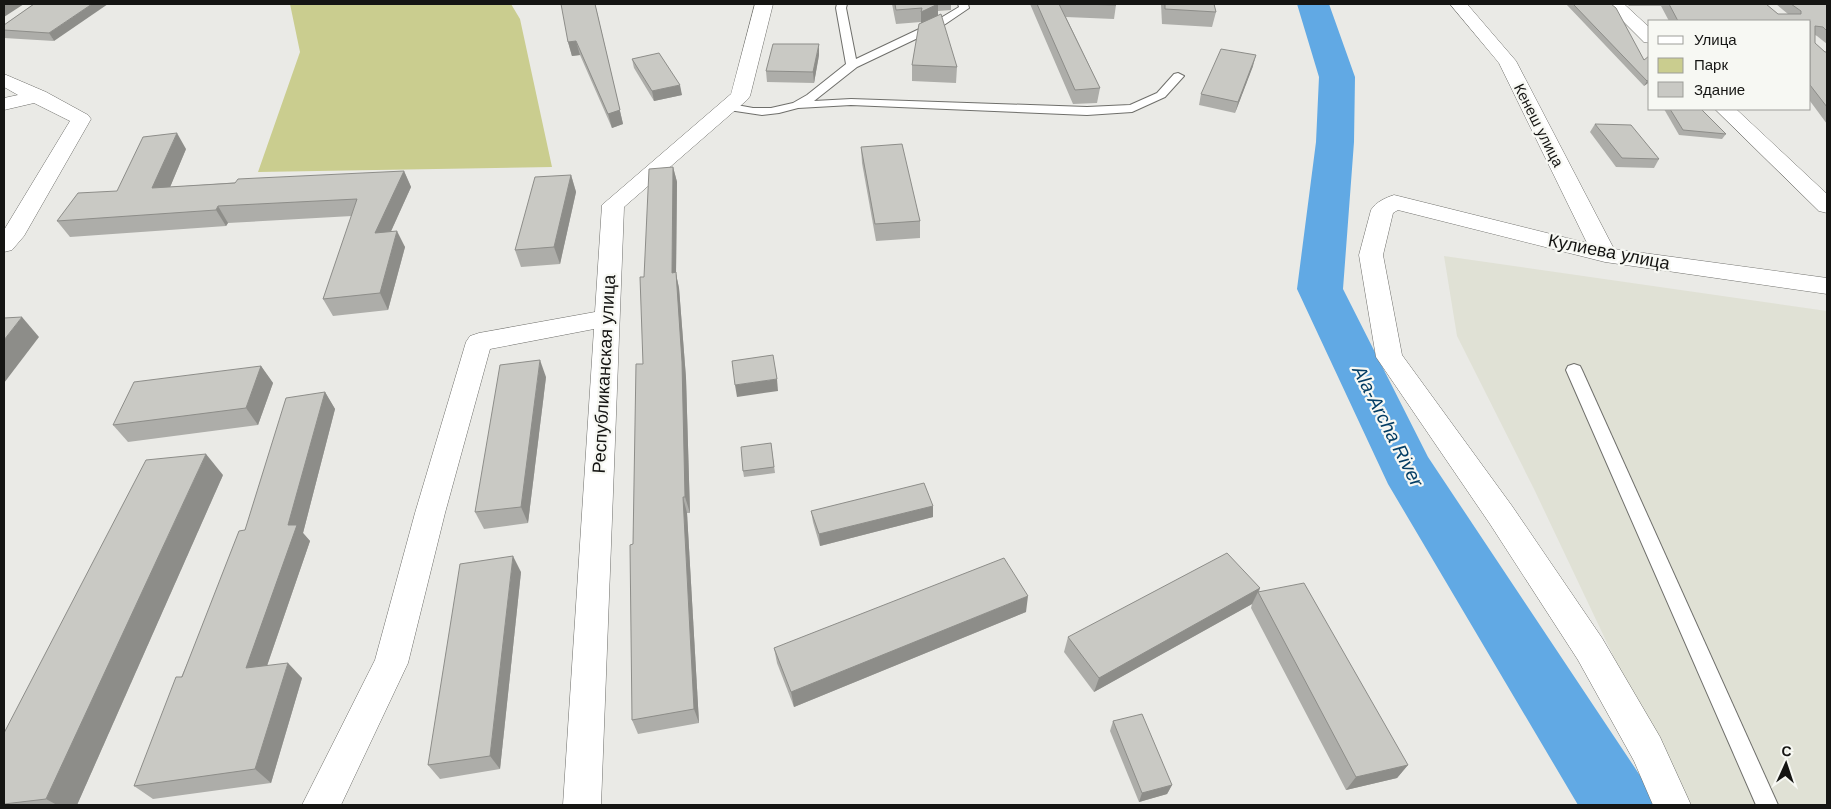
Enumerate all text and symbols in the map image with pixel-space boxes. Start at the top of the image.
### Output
legend [1648,20,1811,110]
text: Улица [1694,31,1737,48]
text: Парк [1694,56,1728,73]
street label: Кенеш улица [1511,81,1568,170]
text: Здание [1694,81,1745,98]
street label: Кулиева улица [1546,230,1672,274]
street label: Республиканская улица [589,273,619,474]
water label: Ala-Archa River [1348,361,1428,491]
north arrow [1761,739,1811,789]
text: С [1781,743,1792,759]

